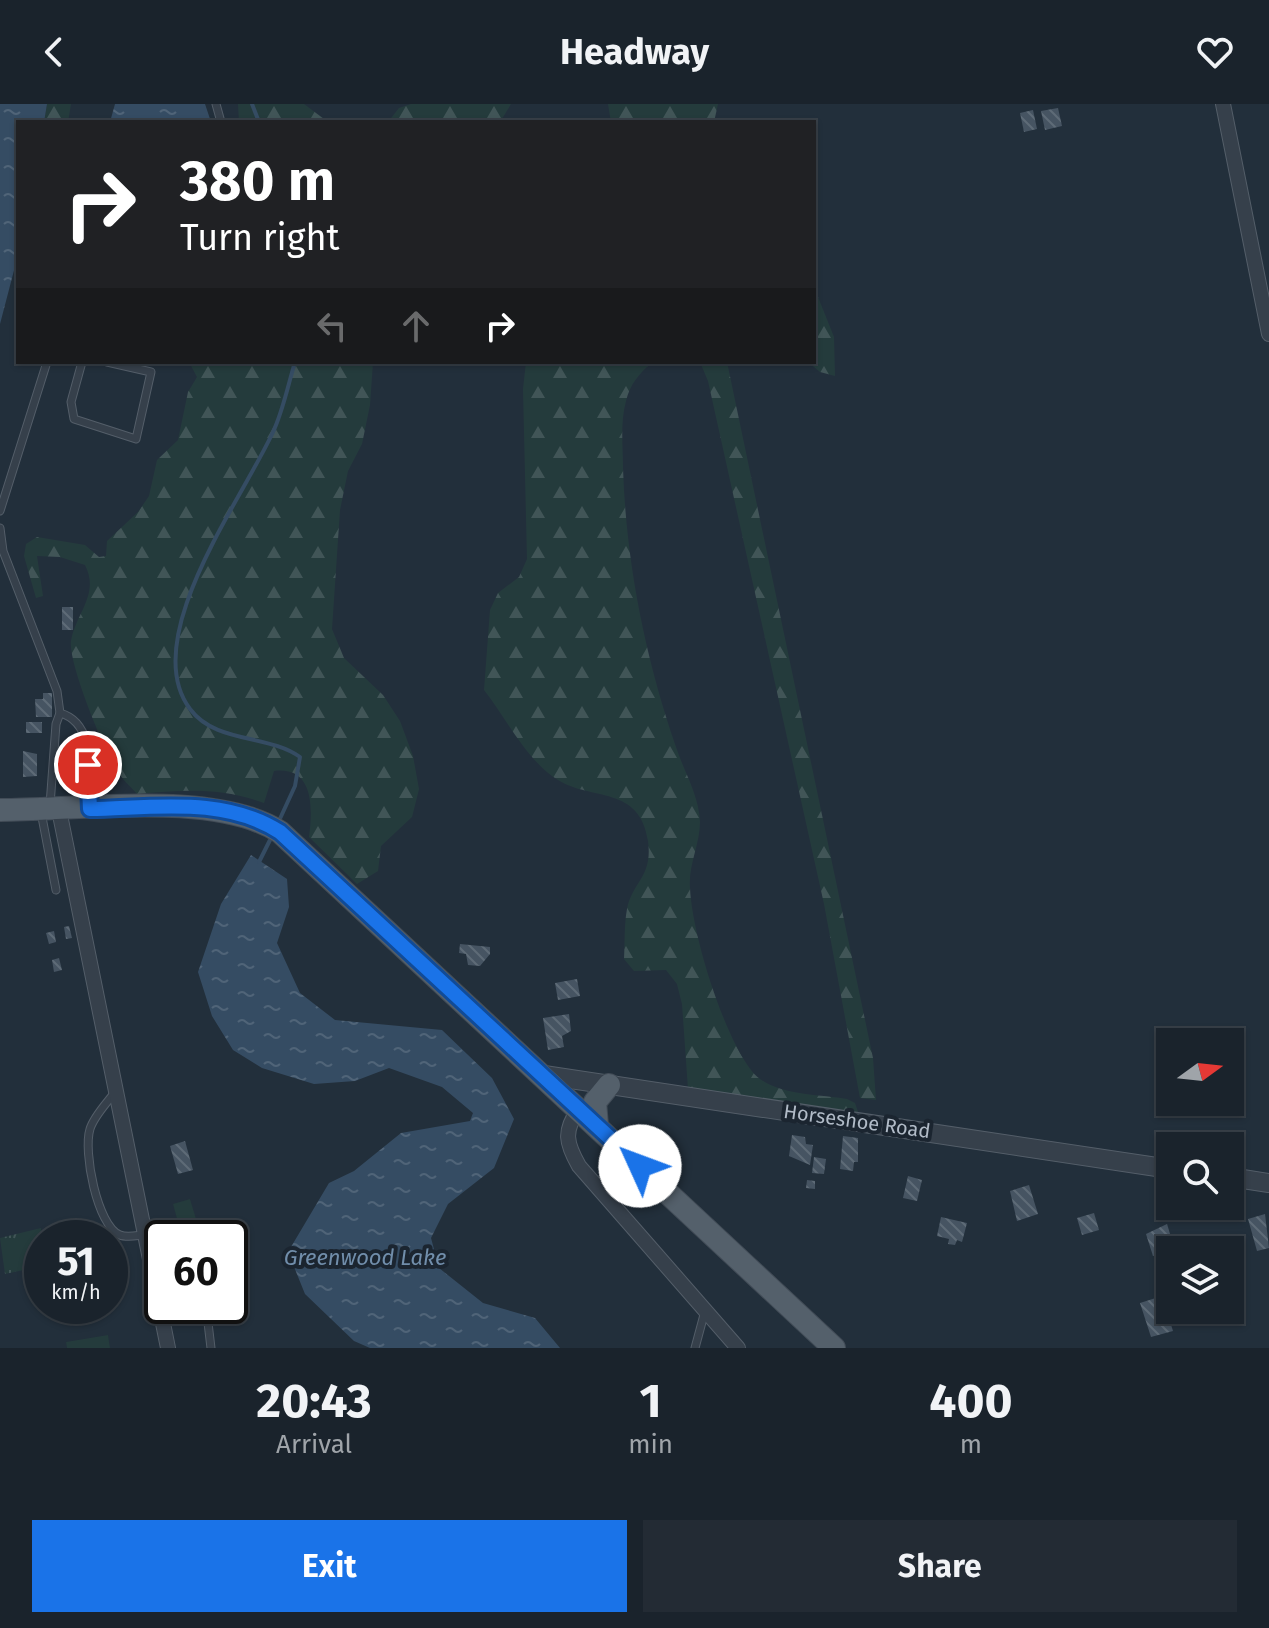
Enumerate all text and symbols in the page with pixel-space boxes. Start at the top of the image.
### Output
icon: back [32,30,76,74]
text: Headway [560,30,709,74]
icon: heart [1193,30,1237,74]
text: 380 m [180,148,335,215]
icon: right [48,152,152,256]
text: Turn right [180,216,340,260]
icon: left [310,304,354,348]
icon: ahead [394,304,438,348]
icon: right [478,304,522,348]
pin [54,731,122,799]
icon: arrive [66,743,110,787]
north arrow [1156,1028,1244,1116]
map controls [1156,1028,1244,1324]
street label: Horseshoe Road [782,1099,932,1143]
position arrow [598,1124,682,1208]
button: search [1156,1132,1244,1220]
speed limit sign: 60 [144,1220,248,1324]
button: layers [1156,1236,1244,1324]
text: 51 [57,1238,95,1286]
water label: Greenwood Lake [284,1244,446,1271]
text: km/h [51,1280,101,1304]
text: 20:43 [256,1372,372,1430]
text: 1 [639,1372,662,1430]
text: 400 [929,1372,1013,1430]
text: Arrival [276,1429,352,1460]
text: min [628,1429,673,1460]
text: m [960,1429,982,1460]
button: Exit [32,1520,627,1612]
button: Share [643,1520,1237,1612]

